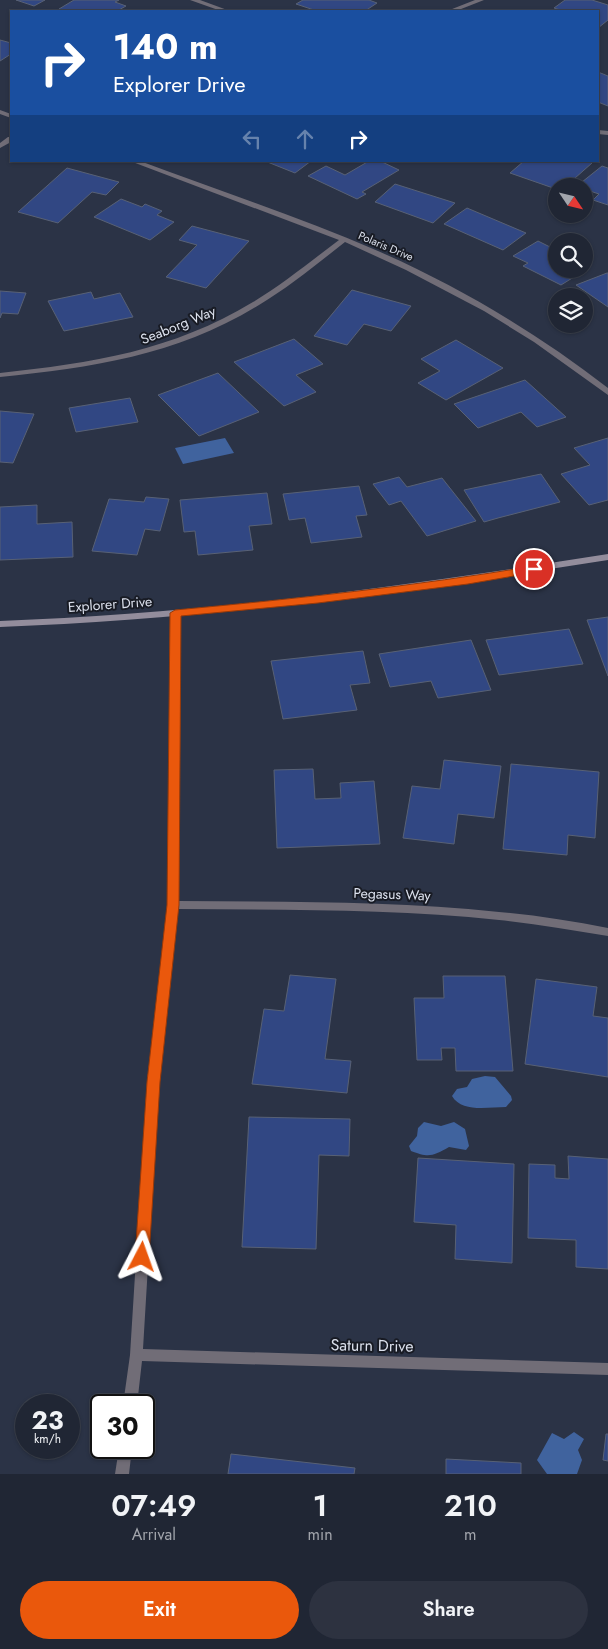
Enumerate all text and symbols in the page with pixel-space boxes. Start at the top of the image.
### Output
text: 140 m [113,22,218,72]
icon: right [30,30,95,95]
text: Explorer Drive [113,68,246,100]
icon: left [238,125,266,153]
icon: ahead [291,125,319,153]
icon: right [344,125,372,153]
north arrow [548,178,592,222]
map controls [548,178,593,333]
street label: Polaris Drive [356,227,416,265]
button: search [548,233,593,278]
button: layers [548,288,593,333]
street label: Seaborg Way [137,301,219,349]
pin [513,548,555,590]
icon: arrive [520,555,548,583]
street label: Explorer Drive [67,591,153,617]
street label: Pegasus Way [353,883,432,905]
position arrow [115,1230,167,1282]
street label: Saturn Drive [330,1333,414,1358]
speed limit sign: 30 [90,1394,155,1459]
text: 23 [32,1402,63,1438]
text: km/h [34,1430,61,1448]
text: 07:49 [111,1484,196,1527]
text: 1 [313,1484,328,1527]
text: 210 [444,1484,497,1527]
text: Arrival [132,1523,176,1546]
text: min [308,1523,333,1546]
text: m [464,1523,477,1546]
button: Exit [20,1581,299,1639]
button: Share [309,1581,588,1639]

